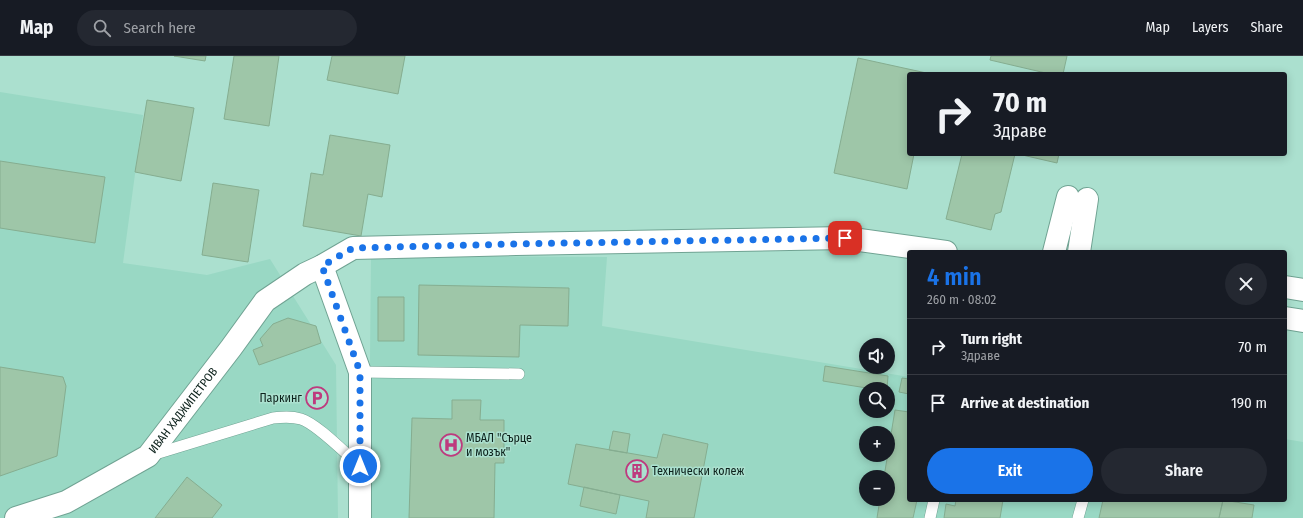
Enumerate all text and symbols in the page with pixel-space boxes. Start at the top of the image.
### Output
search box [77,10,357,46]
text: Map [20,16,53,39]
icon: search [91,17,113,39]
text: Search here [123,19,196,37]
text: Map [1146,19,1170,36]
text: Layers [1192,19,1228,36]
text: Share [1250,19,1283,36]
text: 70 m [993,86,1047,119]
icon: right [927,88,979,140]
text: Здраве [993,120,1047,142]
pin [828,221,862,255]
icon: arrive [834,227,856,249]
text: 4 min [927,263,981,291]
button: close [1225,263,1267,305]
text: 260 m · 08:02 [927,292,996,307]
text: Turn right [961,330,1022,348]
icon: right [927,336,949,358]
map controls [859,338,895,506]
button: sound [859,338,895,374]
text: 70 m [1238,338,1267,356]
text: Здраве [961,348,1000,363]
street label: ИВАН ХАДЖИПЕТРОВ [146,365,221,456]
button: search [859,382,895,418]
parking icon: Паркинг [304,385,330,411]
place label: Паркинг [259,391,302,405]
icon: arrive [927,392,949,414]
text: Arrive at destination [961,394,1089,412]
text: 190 m [1231,394,1267,412]
button: + [859,426,895,462]
place label: МБАЛ "Сърце и мозък" [466,431,532,459]
hospital icon: МБАЛ "Сърце и мозък" [438,432,464,458]
position arrow [339,445,381,487]
button: Exit [927,448,1093,494]
button: Share [1101,448,1267,494]
building icon: Технически колеж [624,458,650,484]
place label: Технически колеж [652,464,744,478]
button: − [859,470,895,506]

